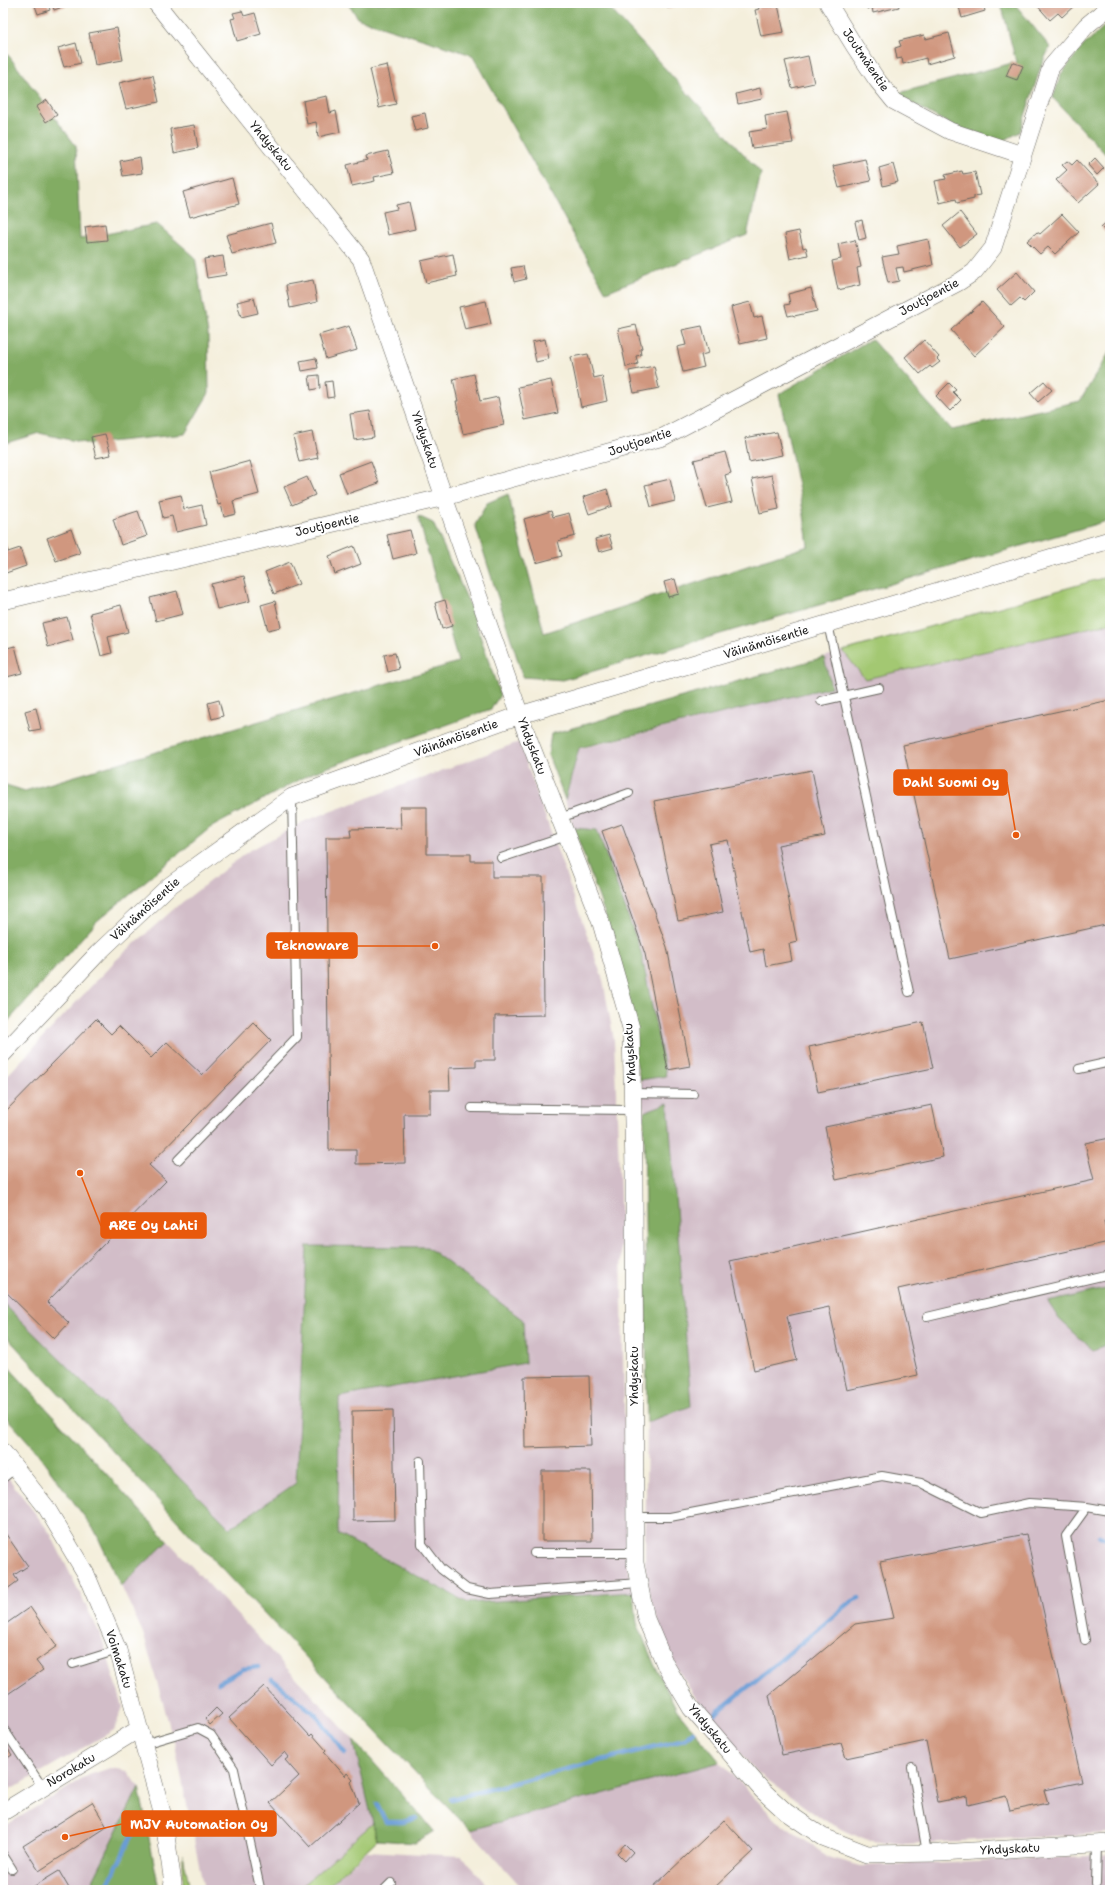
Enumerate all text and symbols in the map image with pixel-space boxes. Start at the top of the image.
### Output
street label: Joutmäentie [839,25,893,95]
street label: Yhdyskatu [246,118,296,174]
street label: Joutjoentie [896,274,962,319]
street label: Yhdyskatu [408,409,442,471]
street label: Joutjoentie [606,424,674,460]
street label: Joutjoentie [293,510,361,540]
street label: Väinämöisentie [721,621,811,663]
street label: Väinämöisentie [412,715,500,761]
street label: Yhdyskatu [514,715,550,777]
callout: Dahl Suomi Oy [894,770,1007,795]
text: Dahl Suomi Oy [902,774,1000,791]
street label: Väinämöisentie [107,873,183,945]
callout: Teknoware [267,933,357,958]
text: Teknoware [275,937,349,954]
street label: Yhdyskatu [620,1022,640,1084]
callout: ARE Oy Lahti [101,1213,206,1238]
text: ARE Oy Lahti [108,1217,198,1234]
street label: Yhdyskatu [626,1346,642,1406]
street label: Voimakatu [102,1627,136,1691]
street label: Yhdyskatu [685,1701,735,1757]
street label: Norokatu [44,1749,98,1791]
callout: MJV Automation Oy [122,1811,276,1836]
text: MJV Automation Oy [130,1816,268,1833]
street label: Yhdyskatu [980,1839,1040,1859]

